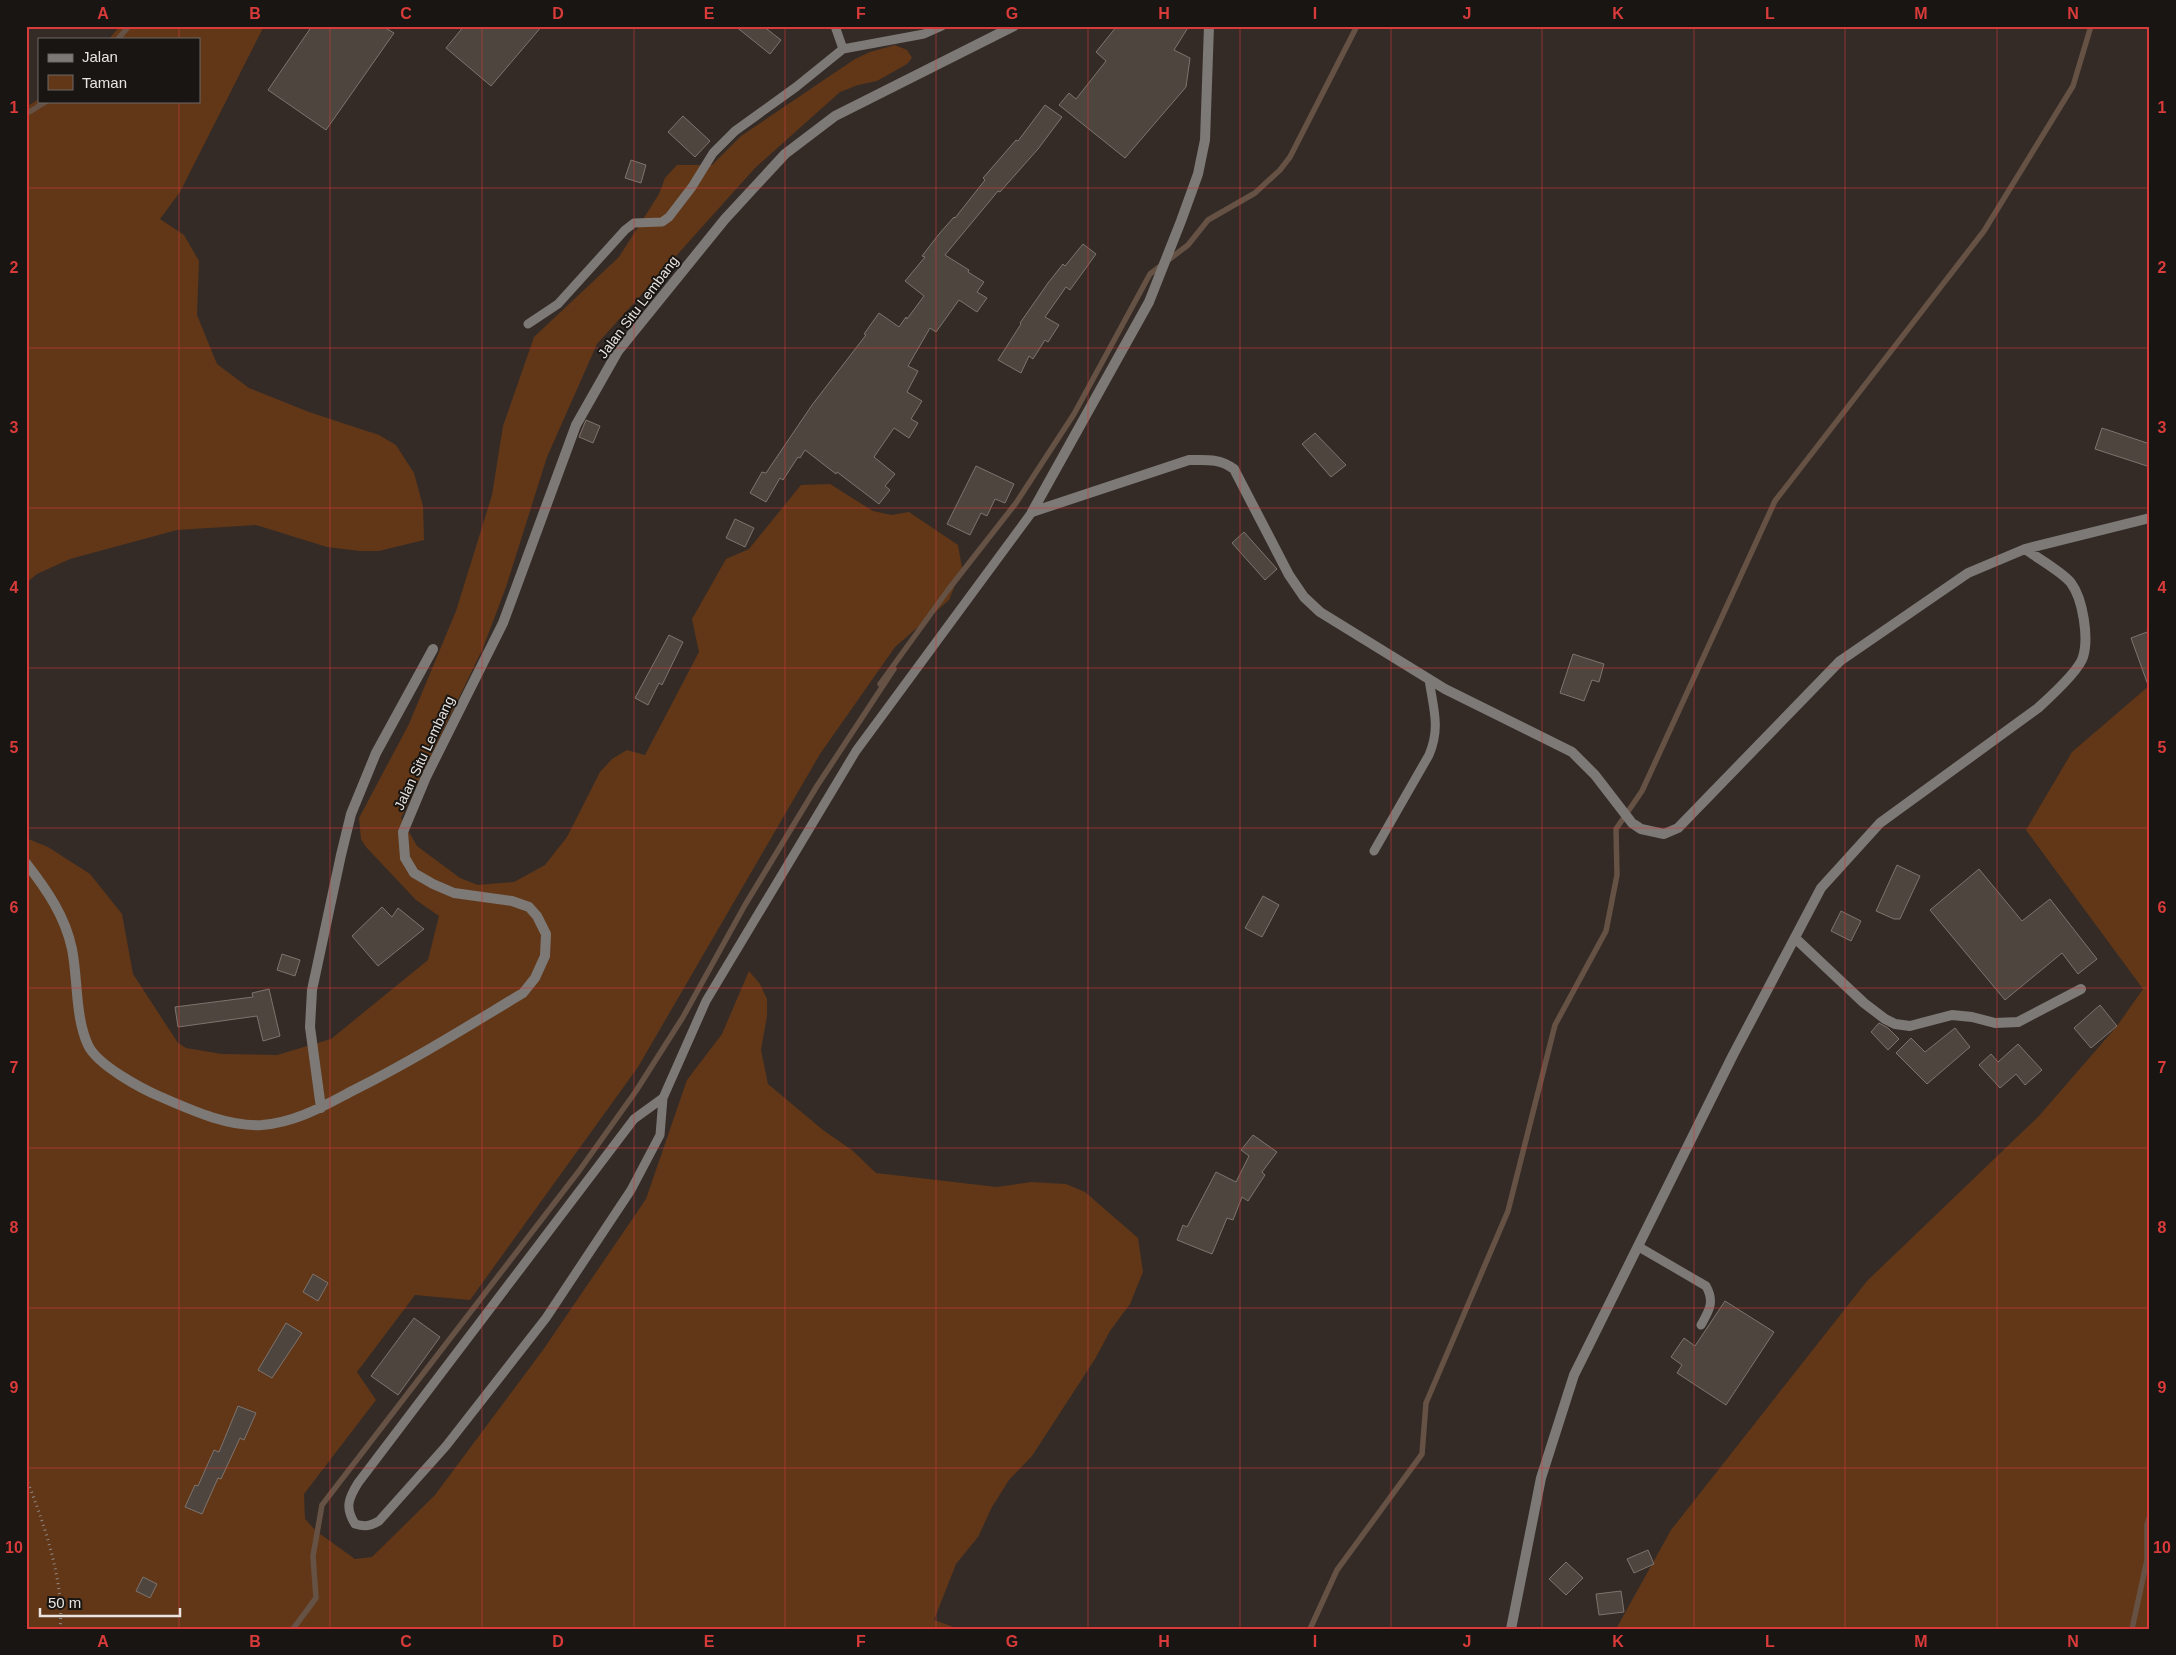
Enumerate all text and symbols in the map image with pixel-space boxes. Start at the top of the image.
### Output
text: A [97,5,109,22]
text: B [249,5,261,22]
text: C [400,5,412,22]
text: D [552,5,564,22]
text: E [704,5,715,22]
text: F [856,5,866,22]
text: G [1006,5,1018,22]
text: H [1158,5,1170,22]
text: I [1313,5,1317,22]
text: J [1463,5,1471,22]
text: K [1612,5,1624,22]
text: L [1765,5,1775,22]
text: M [1914,5,1928,22]
text: N [2067,5,2079,22]
legend [38,38,200,102]
text: Jalan [82,48,118,65]
text: Taman [82,74,127,91]
text: 1 [10,99,19,116]
text: 1 [2158,99,2167,116]
street label: Jalan Situ Lembang [594,253,682,361]
text: 2 [10,259,19,276]
text: 2 [2158,259,2167,276]
text: 3 [10,419,19,436]
text: 3 [2158,419,2167,436]
text: 4 [10,579,19,596]
text: 4 [2158,579,2167,596]
street label: Jalan Situ Lembang [391,694,457,812]
text: 5 [10,739,19,756]
text: 5 [2158,739,2167,756]
text: 6 [10,899,19,916]
text: 6 [2158,899,2167,916]
text: 7 [10,1059,19,1076]
text: 7 [2158,1059,2167,1076]
text: 8 [10,1219,19,1236]
text: 8 [2158,1219,2167,1236]
text: 9 [10,1379,19,1396]
text: 9 [2158,1379,2167,1396]
text: 10 [5,1539,23,1556]
text: 10 [2153,1539,2171,1556]
scale bar [40,1585,180,1617]
text: 50 m [48,1594,81,1611]
text: A [97,1633,109,1650]
text: B [249,1633,261,1650]
text: C [400,1633,412,1650]
text: D [552,1633,564,1650]
text: E [704,1633,715,1650]
text: F [856,1633,866,1650]
text: G [1006,1633,1018,1650]
text: H [1158,1633,1170,1650]
text: I [1313,1633,1317,1650]
text: J [1463,1633,1471,1650]
text: K [1612,1633,1624,1650]
text: L [1765,1633,1775,1650]
text: M [1914,1633,1928,1650]
text: N [2067,1633,2079,1650]

